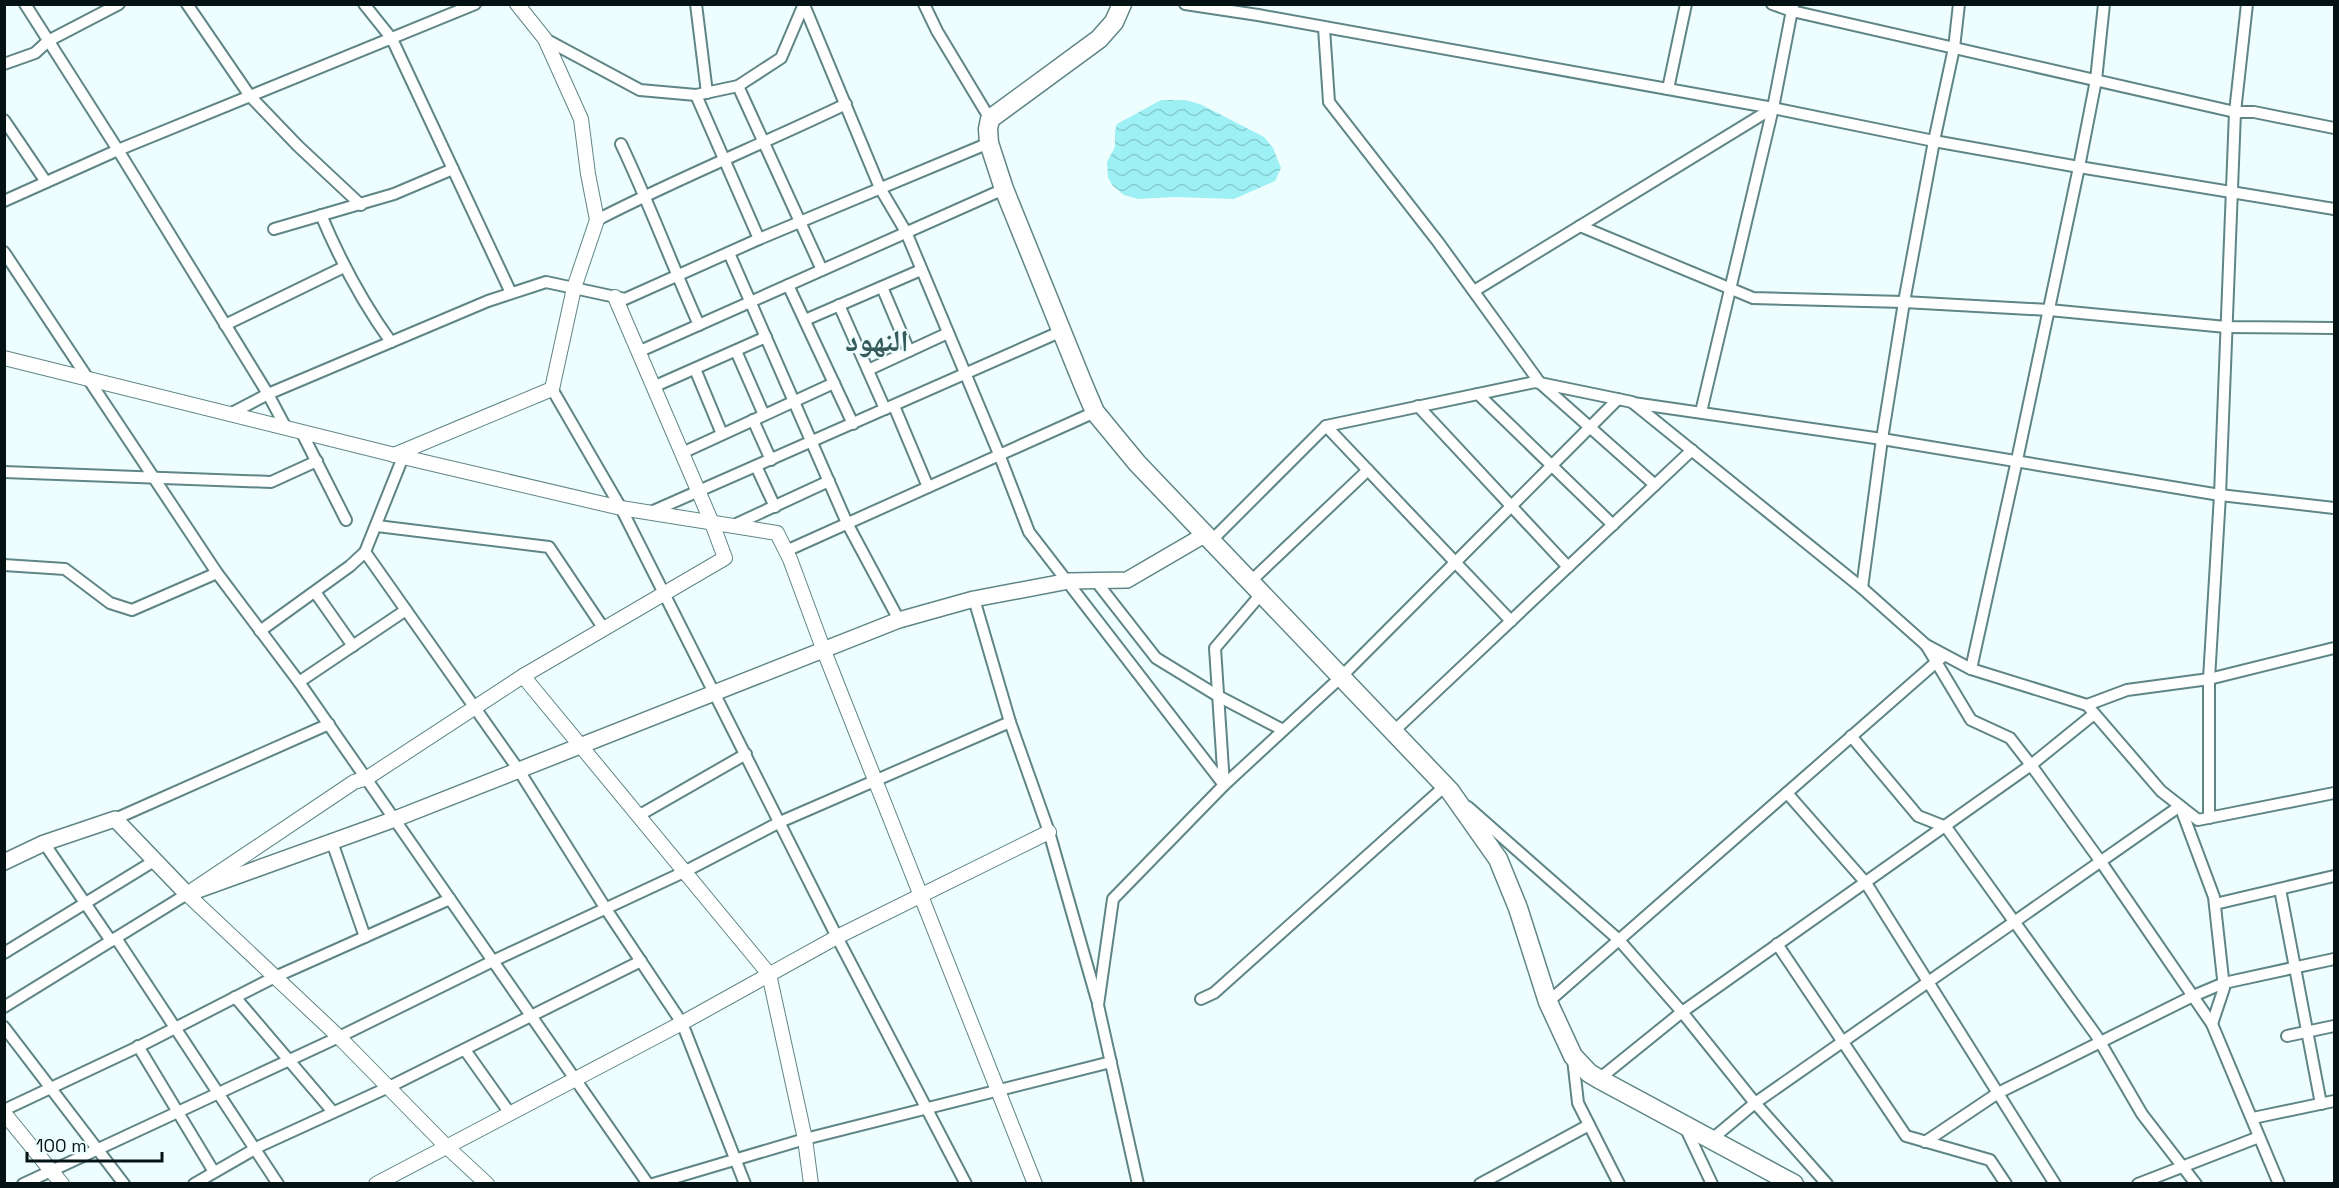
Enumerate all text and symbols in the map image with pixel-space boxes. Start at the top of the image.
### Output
district label: النهود [845,321,909,360]
scale bar [27,1125,162,1163]
text: 100 m [36,1134,87,1157]

